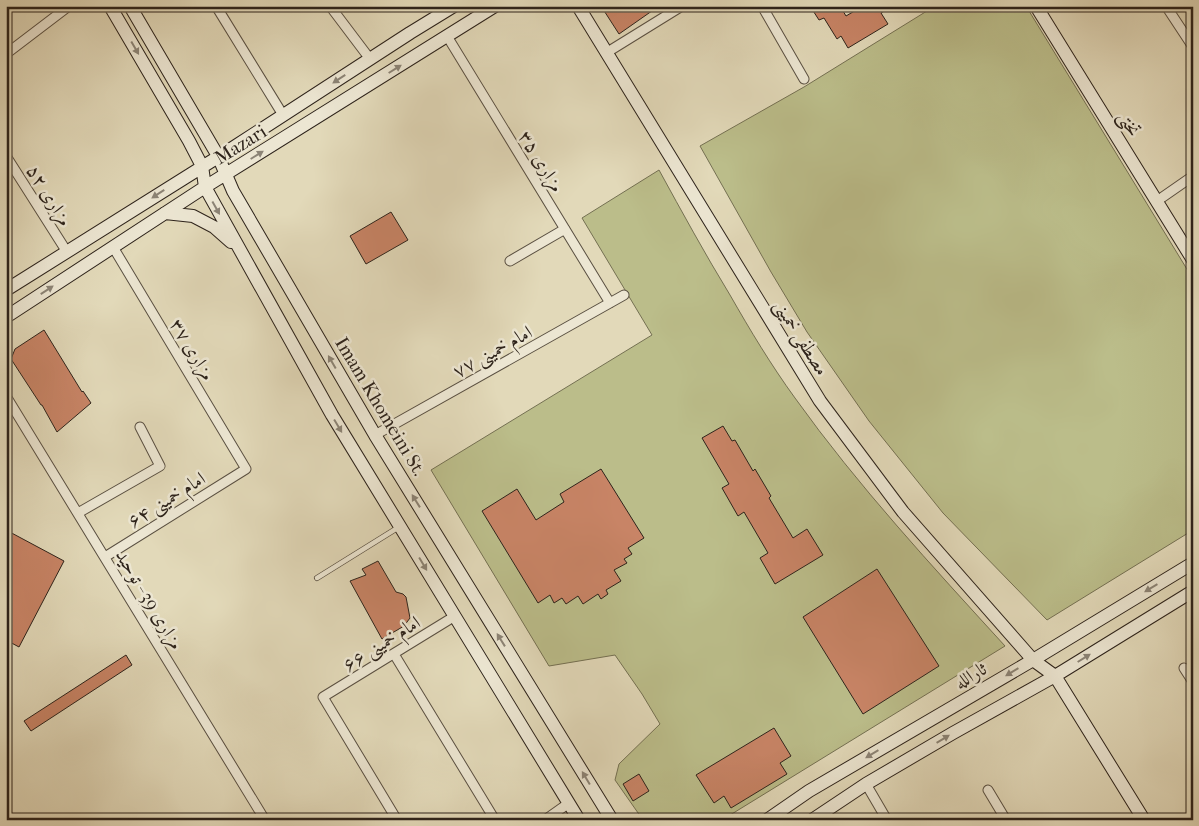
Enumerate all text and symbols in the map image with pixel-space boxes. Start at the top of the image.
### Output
one-way arrow [131,42,140,55]
one-way arrow [389,64,402,73]
one-way arrow [332,74,346,83]
street label: تختی [1111,107,1145,141]
street label: Mazari [211,120,271,169]
street label: مزاری ۳۵ [512,127,569,197]
one-way arrow [251,150,264,159]
street label: مزاری ۵۲ [20,161,77,231]
one-way arrow [151,189,164,199]
one-way arrow [212,200,220,215]
one-way arrow [40,285,54,295]
street label: مصطفی خمینی [768,296,833,381]
street label: مزاری ۳۷ [163,315,219,385]
street label: امام خمینی ۷۷ [449,321,538,387]
street label: Imam Khomeini St. [330,333,430,480]
one-way arrow [328,355,337,368]
one-way arrow [334,419,343,432]
street label: امام خمینی ۶۴ [124,467,212,537]
one-way arrow [411,495,421,508]
street label: مزاری 39 - توحید [109,545,188,655]
one-way arrow [418,558,428,571]
one-way arrow [1145,583,1158,592]
street label: امام خمینی ۶۶ [339,611,427,681]
one-way arrow [497,633,506,646]
one-way arrow [1077,654,1090,663]
street label: ثارالله [950,658,991,694]
one-way arrow [1005,667,1018,676]
one-way arrow [936,734,949,743]
one-way arrow [865,750,878,759]
one-way arrow [581,772,591,785]

